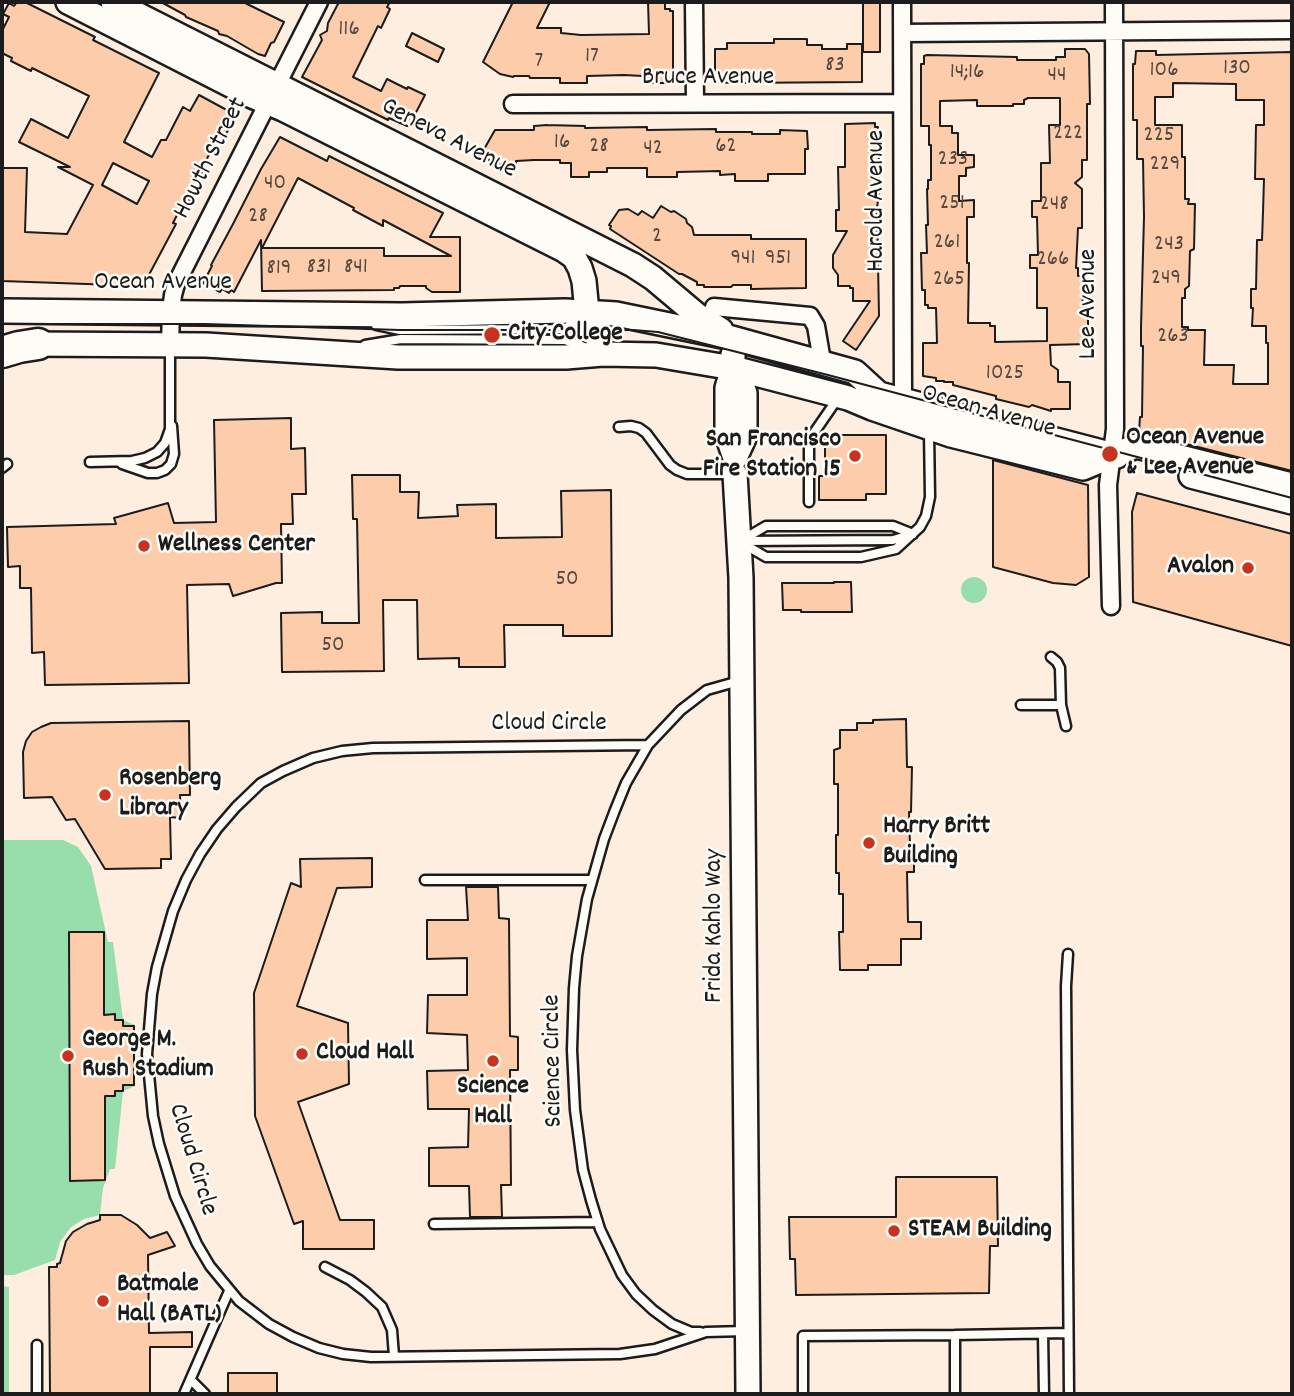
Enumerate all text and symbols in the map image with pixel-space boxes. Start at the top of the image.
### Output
house number: 116 [338,17,360,45]
house number: 17 [585,44,599,72]
house number: 7 [535,49,543,77]
house number: 83 [825,53,845,81]
house number: 130 [1223,56,1251,84]
house number: 106 [1150,58,1178,86]
house number: 14;16 [950,60,984,88]
street label: Bruce Avenue [642,63,774,95]
house number: 44 [1047,63,1067,91]
street label: Geneva Avenue [375,92,521,188]
street label: Howth Street [168,93,256,225]
house number: 222 [1053,121,1083,149]
house number: 225 [1144,123,1174,151]
house number: 16 [554,130,570,158]
street label: Harold Avenue [862,130,894,272]
house number: 28 [589,134,609,162]
house number: 62 [715,134,737,162]
house number: 42 [643,136,663,164]
house number: 233 [938,147,968,175]
house number: 229 [1150,152,1180,180]
house number: 40 [264,171,286,199]
house number: 251 [939,191,965,219]
house number: 248 [1040,192,1068,220]
house number: 28 [248,204,268,232]
house number: 2 [652,224,662,252]
house number: 261 [934,230,960,258]
house number: 243 [1154,232,1184,260]
house number: 941 [730,246,756,274]
house number: 951 [765,246,791,274]
house number: 266 [1037,247,1069,275]
street label: Lee Avenue [1074,249,1106,359]
house number: 831 [307,255,331,283]
house number: 841 [344,255,368,283]
house number: 819 [267,256,291,284]
house number: 249 [1151,266,1181,294]
house number: 265 [933,267,965,295]
street label: Ocean Avenue [94,268,232,300]
place label: City College [508,319,623,351]
house number: 263 [1157,324,1189,352]
marker: City College [482,325,502,345]
house number: 1025 [986,361,1024,389]
street label: Ocean Avenue [917,379,1059,447]
place label: Ocean Avenue & Lee Avenue [1126,423,1264,485]
place label: San Francisco Fire Station 15 [703,425,841,486]
marker: Ocean Avenue & Lee Avenue [1100,444,1120,464]
marker: San Francisco Fire Station 15 [847,448,863,464]
place label: Wellness Center [158,530,315,562]
marker: Wellness Center [136,538,152,554]
place label: Avalon [1167,552,1234,584]
marker: Avalon [1240,560,1256,576]
house number: 50 [555,567,579,595]
house number: 50 [321,633,345,661]
street label: Cloud Circle [491,709,607,741]
place label: Rosenberg Library [119,764,221,826]
marker: Rosenberg Library [97,787,113,803]
place label: Harry Britt Building [883,812,990,874]
marker: Harry Britt Building [861,835,877,851]
street label: Frida Kahlo Way [700,849,732,1003]
street label: Science Circle [538,994,572,1128]
place label: George M. Rush Stadium [82,1025,214,1086]
place label: Cloud Hall [316,1038,414,1070]
marker: Cloud Hall [294,1046,310,1062]
marker: George M. Rush Stadium [60,1048,76,1064]
marker: Science Hall [485,1053,501,1069]
place label: Science Hall [457,1072,529,1134]
street label: Cloud Circle [159,1100,223,1220]
place label: STEAM Building [908,1215,1052,1247]
marker: STEAM Building [886,1223,902,1239]
place label: Batmale Hall (BATL) [117,1270,221,1332]
marker: Batmale Hall (BATL) [95,1293,111,1309]

